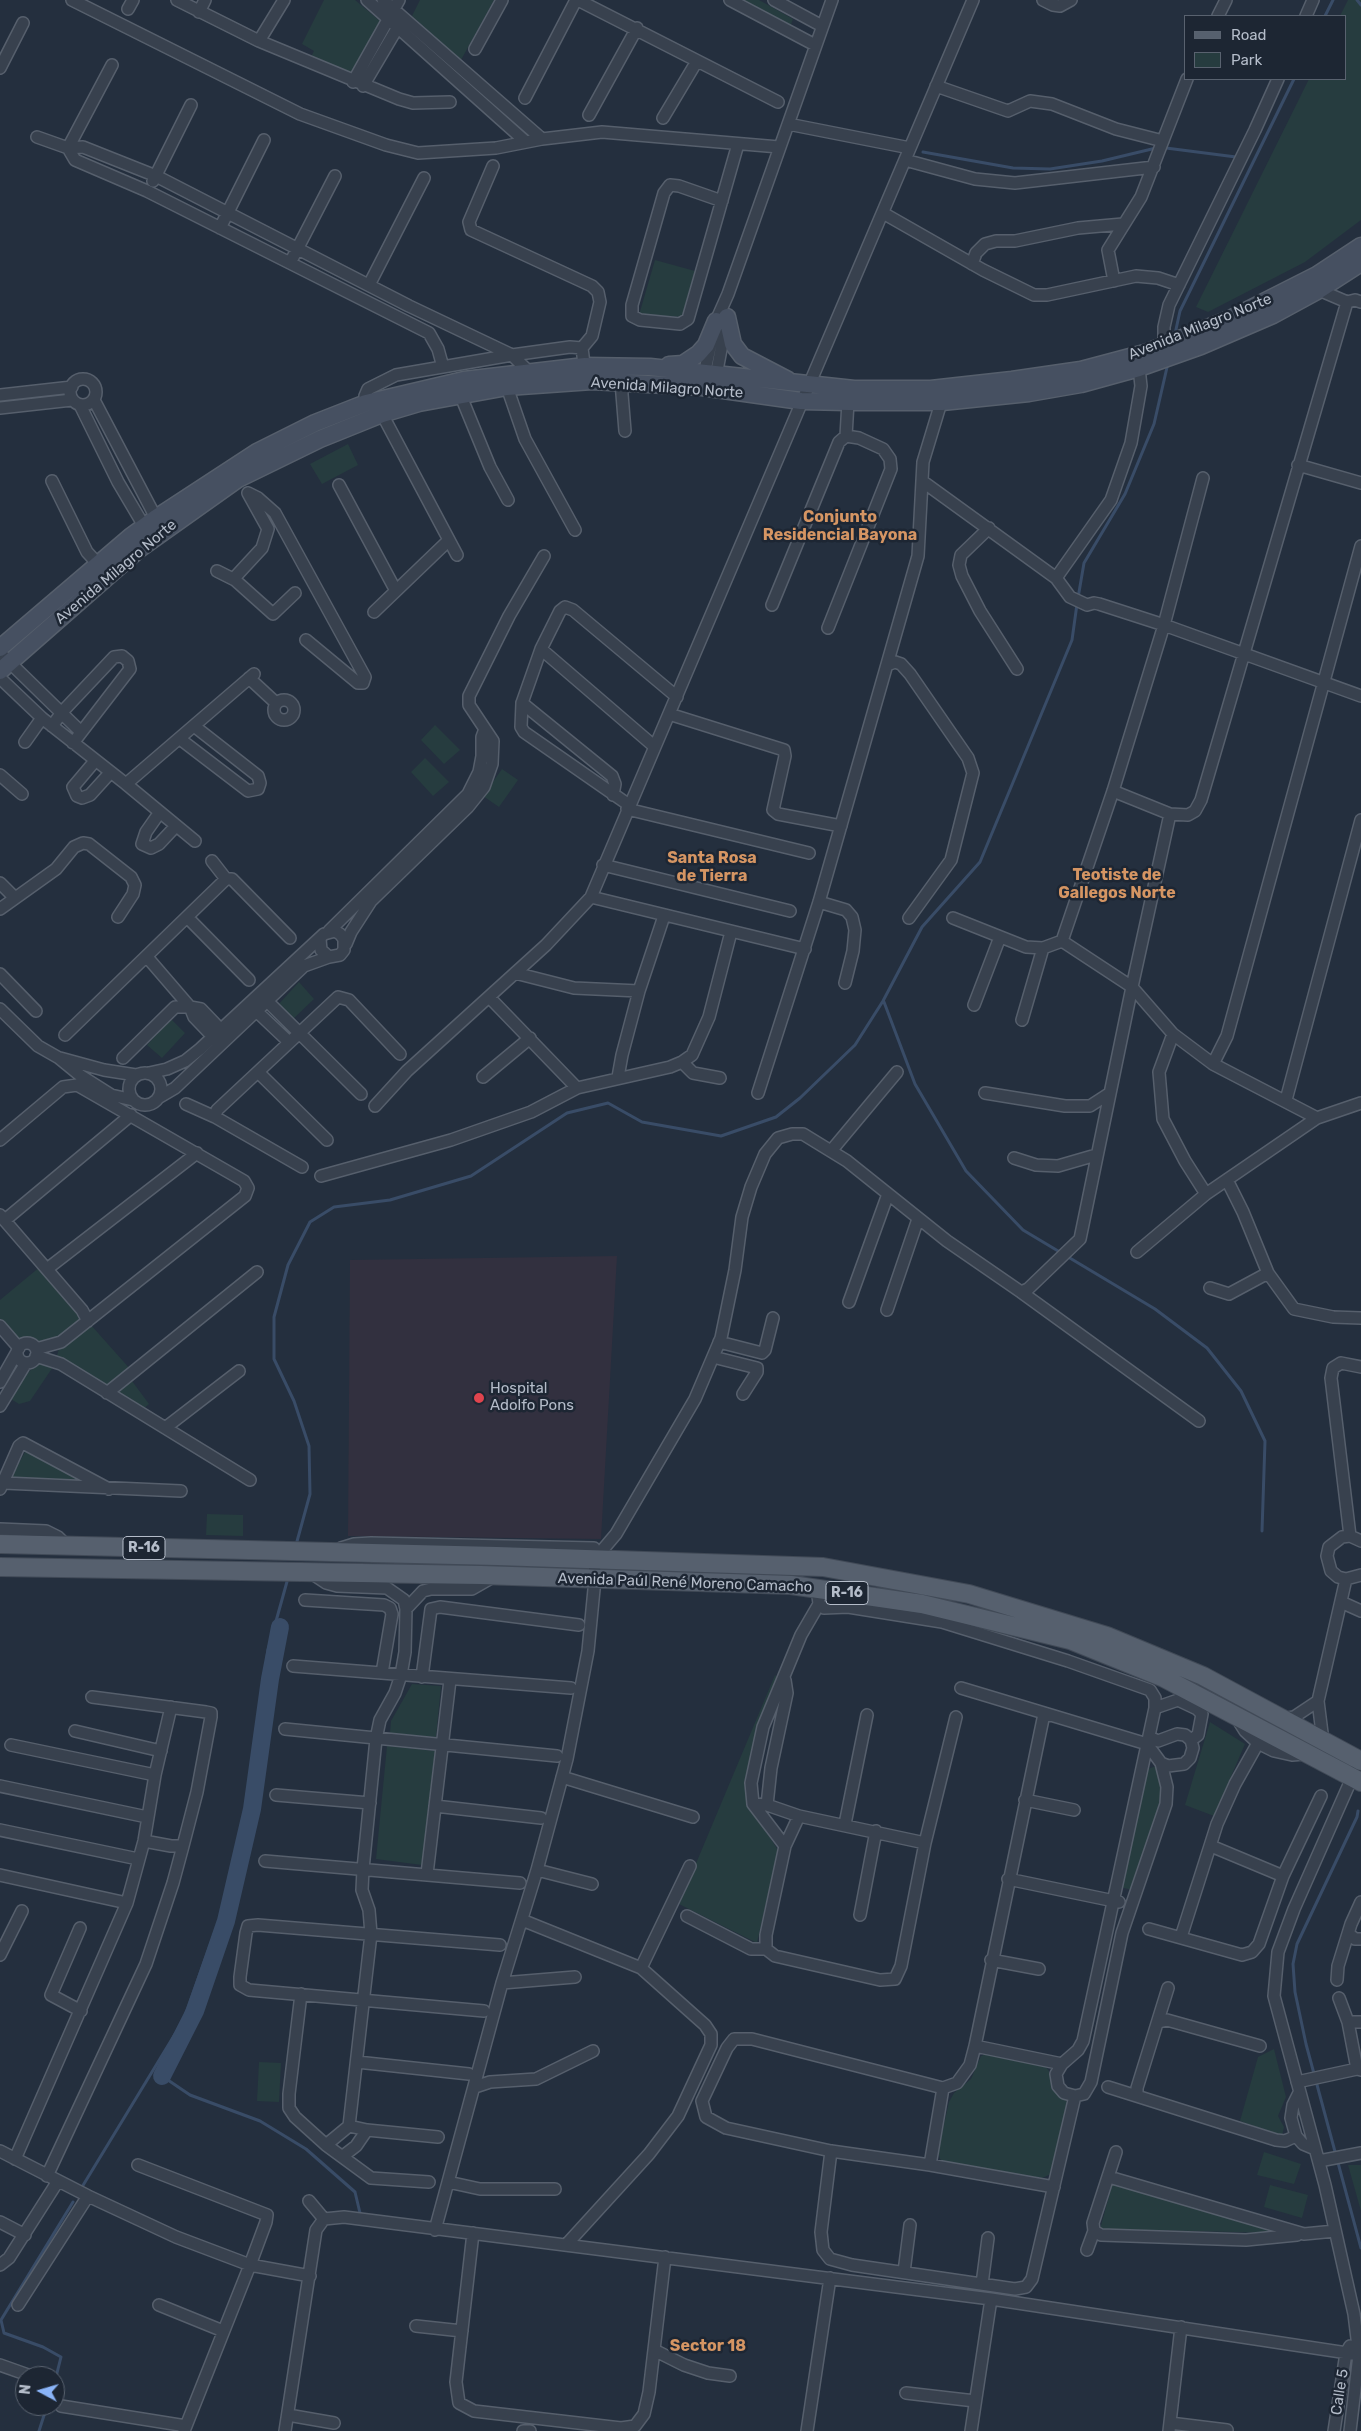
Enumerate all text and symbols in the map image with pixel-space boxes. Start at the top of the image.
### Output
legend [1184,15,1346,80]
text: Road [1231,26,1267,44]
text: Park [1231,51,1262,69]
street label: Avenida Milagro Norte [1126,290,1274,364]
street label: Avenida Milagro Norte [590,374,744,402]
district label: Conjunto Residencial Bayona [763,507,917,545]
street label: Avenida Milagro Norte [52,516,180,628]
district label: Santa Rosa de Tierra [667,848,757,886]
district label: Teotiste de Gallegos Norte [1058,865,1176,903]
place label: Hospital Adolfo Pons [490,1380,574,1415]
marker: Hospital Adolfo Pons [472,1391,486,1405]
road number: R-16 [123,1536,165,1560]
street label: Avenida Paúl René Moreno Camacho [557,1570,813,1596]
road number: R-16 [826,1582,868,1605]
district label: Sector 18 [670,2336,746,2356]
north arrow [15,2366,65,2416]
street label: Calle 5 [1327,2368,1353,2416]
text: N [17,2384,35,2395]

